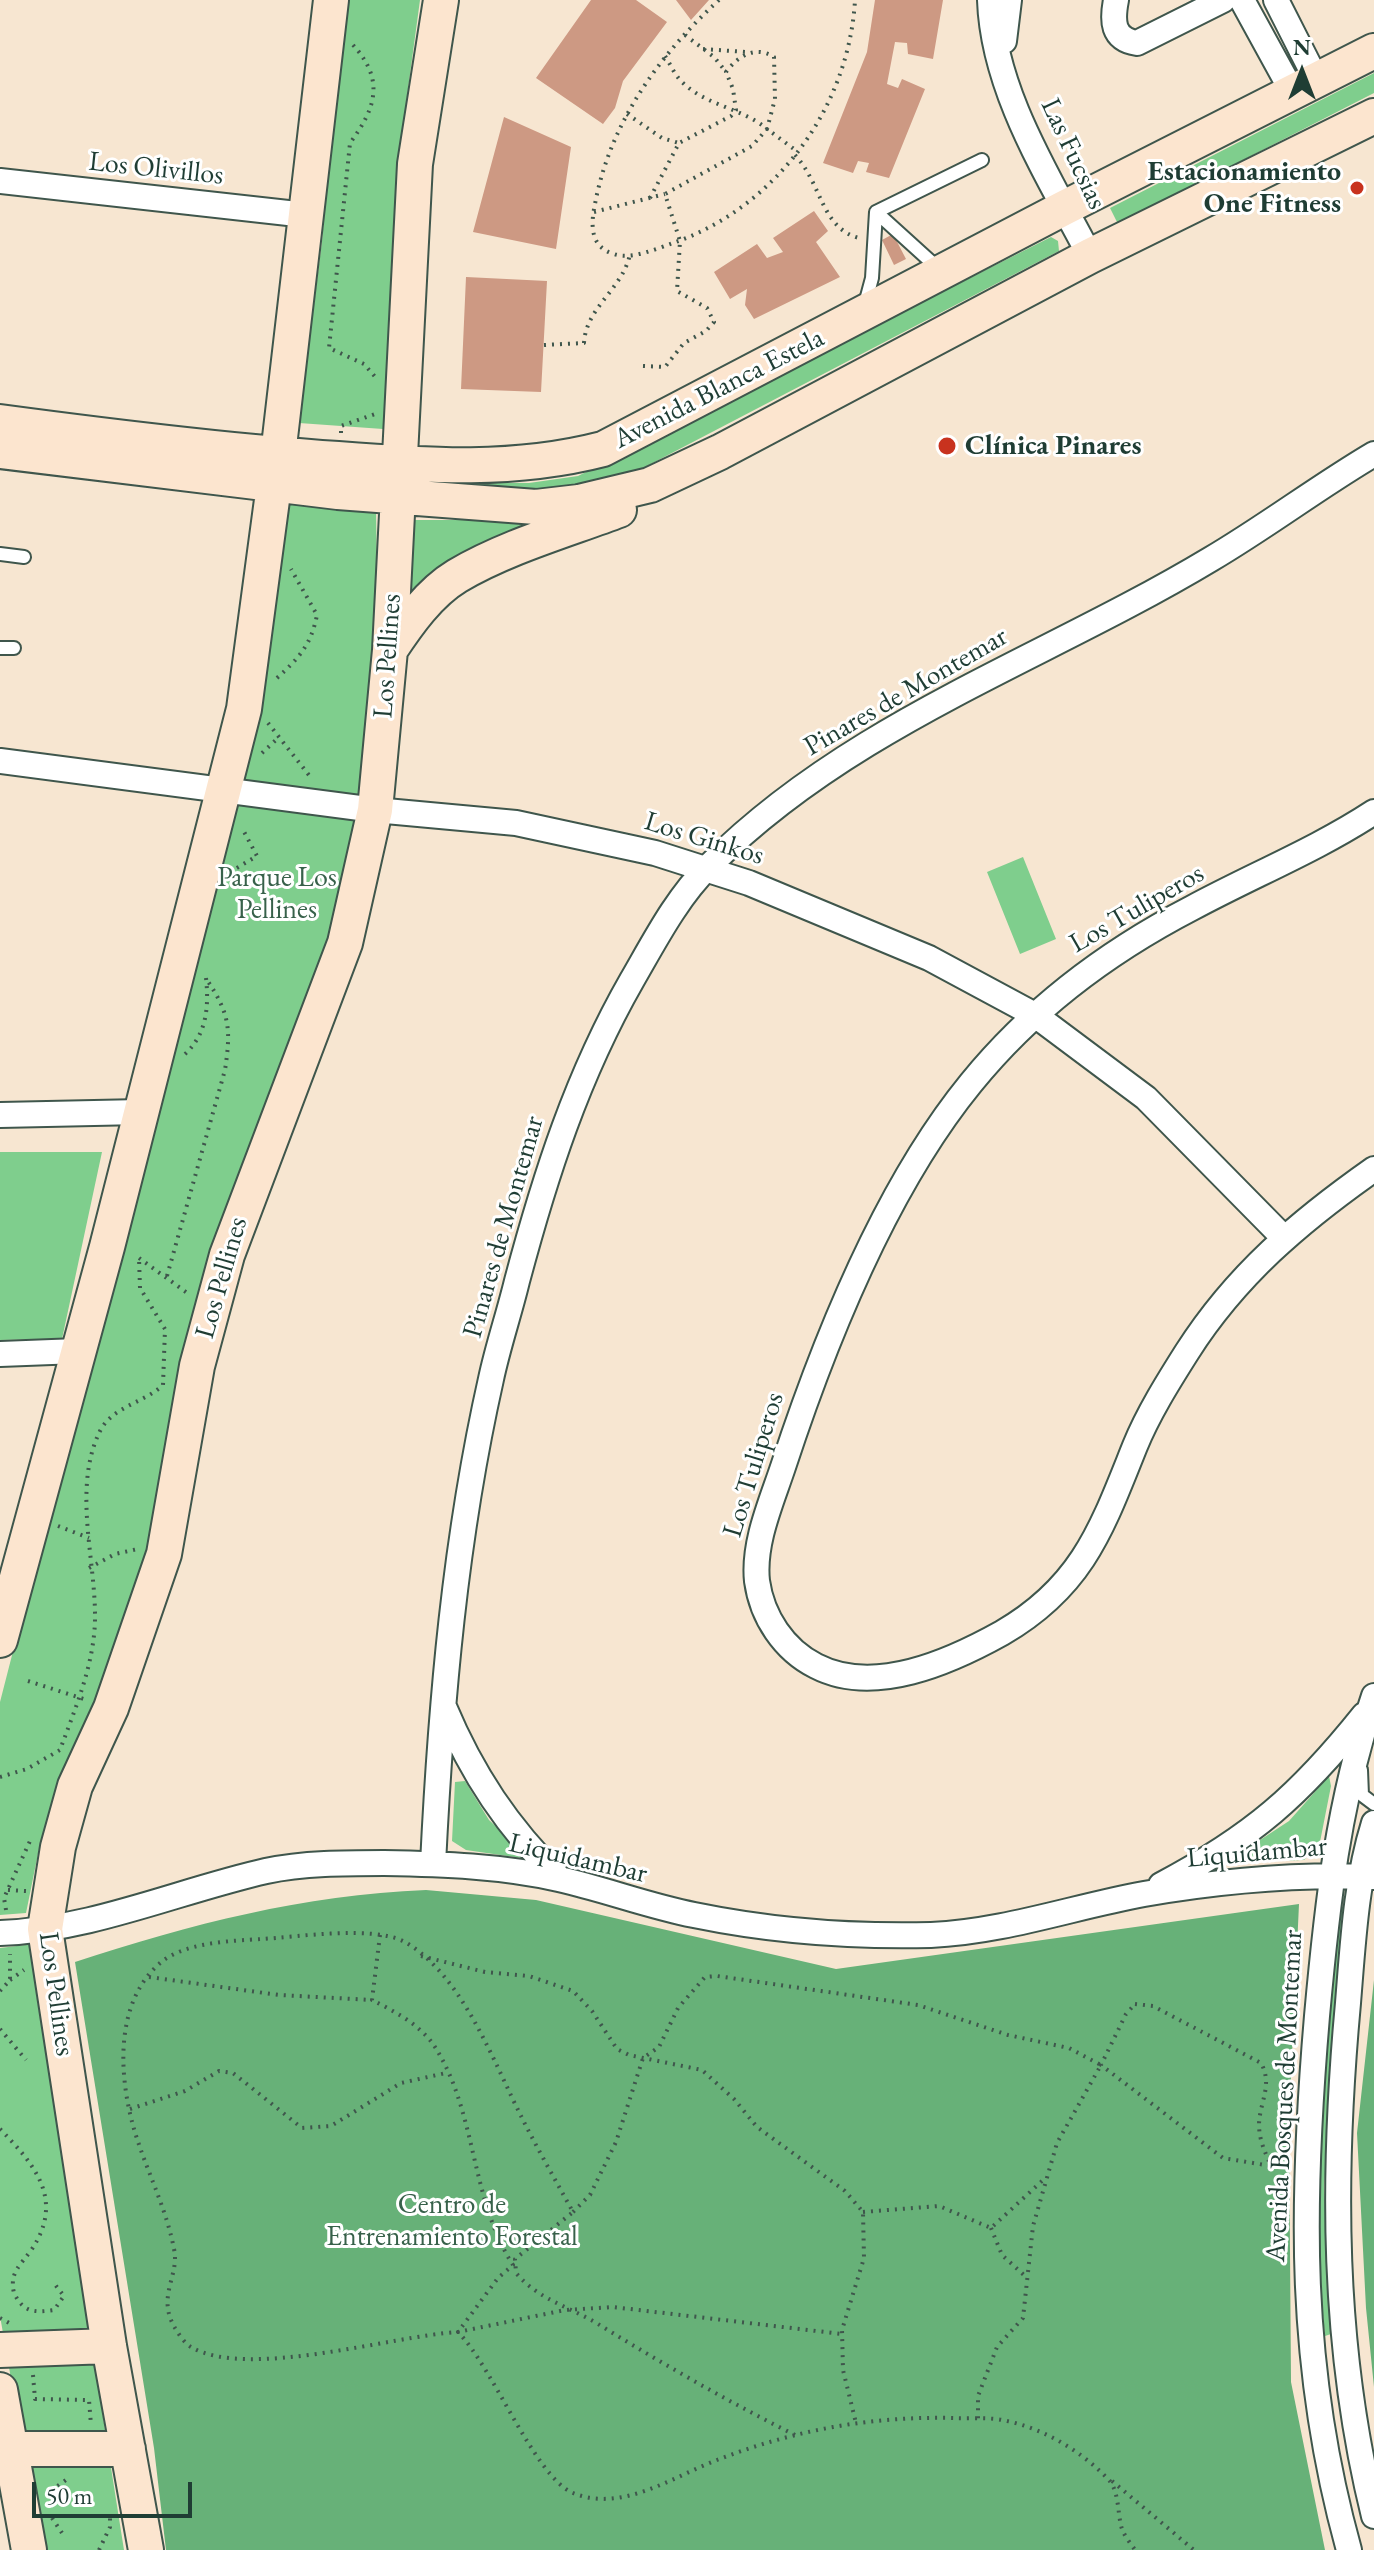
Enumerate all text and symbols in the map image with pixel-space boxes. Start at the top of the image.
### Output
north arrow [1262,32,1342,112]
text: N [1293,33,1311,62]
street label: Las Fucsias [1033,93,1113,215]
street label: Los Olivillos [87,145,225,193]
place label: Estacionamiento One Fitness [1148,155,1341,221]
marker: Estacionamiento One Fitness [1348,179,1366,197]
street label: Avenida Blanca Estela [608,321,830,457]
place label: Clínica Pinares [965,429,1142,463]
marker: Clínica Pinares [936,435,958,457]
street label: Los Pellines [367,593,409,719]
street label: Pinares de Montemar [798,620,1014,764]
street label: Los Ginkos [640,805,768,873]
street label: Los Tuliperos [1064,857,1210,961]
park label: Parque Los Pellines [217,861,337,927]
street label: Pinares de Montemar [456,1112,552,1342]
street label: Los Pellines [189,1213,255,1343]
street label: Los Tuliperos [716,1389,792,1541]
street label: Liquidambar [506,1827,650,1891]
street label: Liquidambar [1185,1830,1329,1876]
street label: Avenida Bosques de Montemar [1260,1929,1310,2263]
street label: Los Pellines [31,1930,81,2058]
park label: Centro de Entrenamiento Forestal [326,2188,578,2254]
scale bar [36,2466,196,2516]
text: 50 m [46,2480,93,2511]

